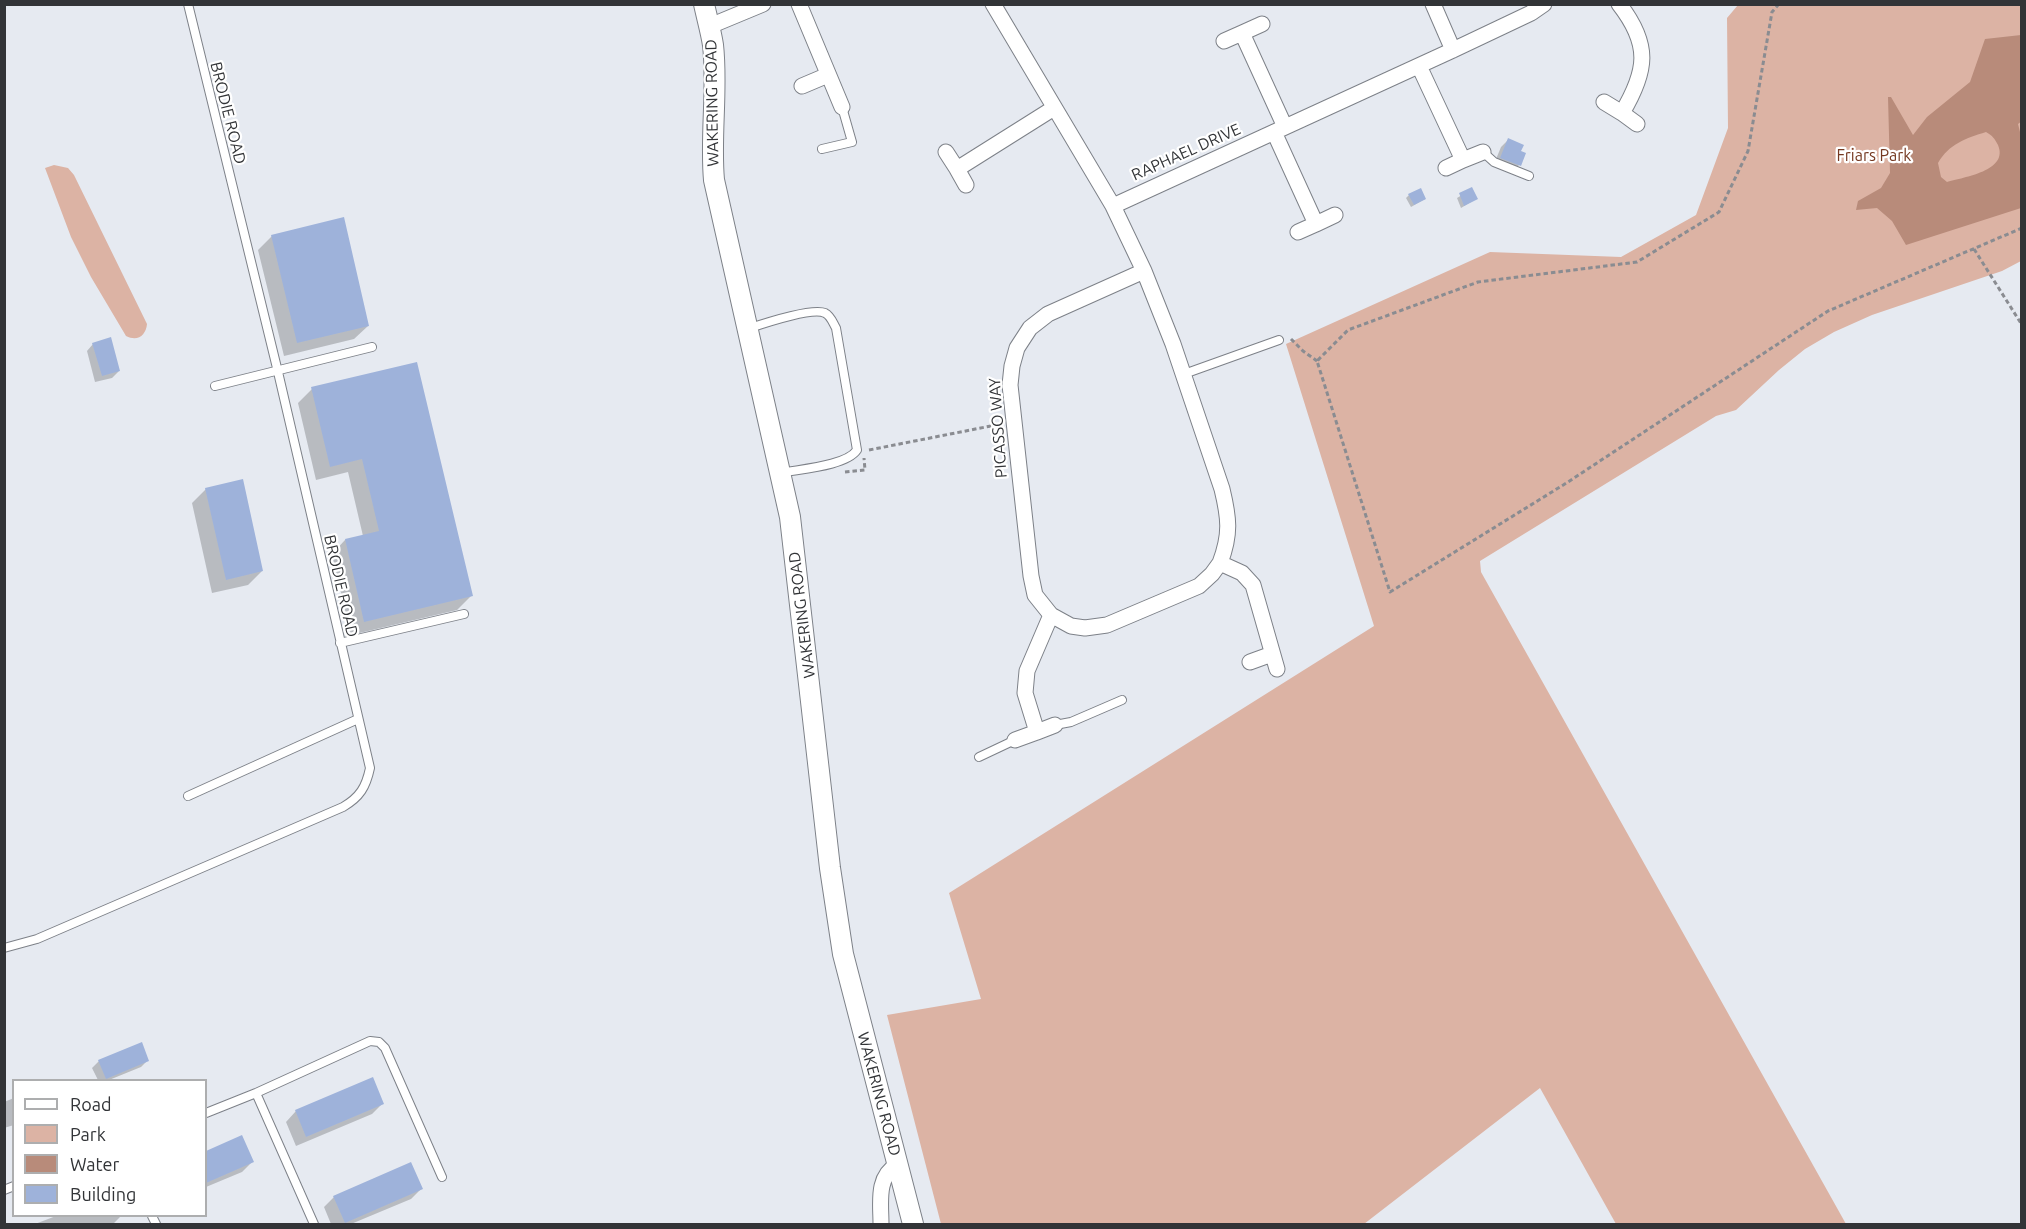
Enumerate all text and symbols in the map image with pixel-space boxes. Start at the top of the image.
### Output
street label: WAKERING ROAD [701,39,723,167]
street label: BRODIE ROAD [206,60,250,166]
street label: RAPHAEL DRIVE [1129,119,1243,185]
park label: Friars Park [1837,146,1911,166]
street label: PICASSO WAY [985,377,1011,479]
street label: BRODIE ROAD [320,533,362,639]
street label: WAKERING ROAD [785,551,819,679]
street label: WAKERING ROAD [853,1030,905,1158]
legend [12,1079,207,1217]
text: Road [70,1094,112,1114]
text: Park [70,1124,106,1144]
text: Water [70,1154,119,1174]
text: Building [70,1184,136,1204]

